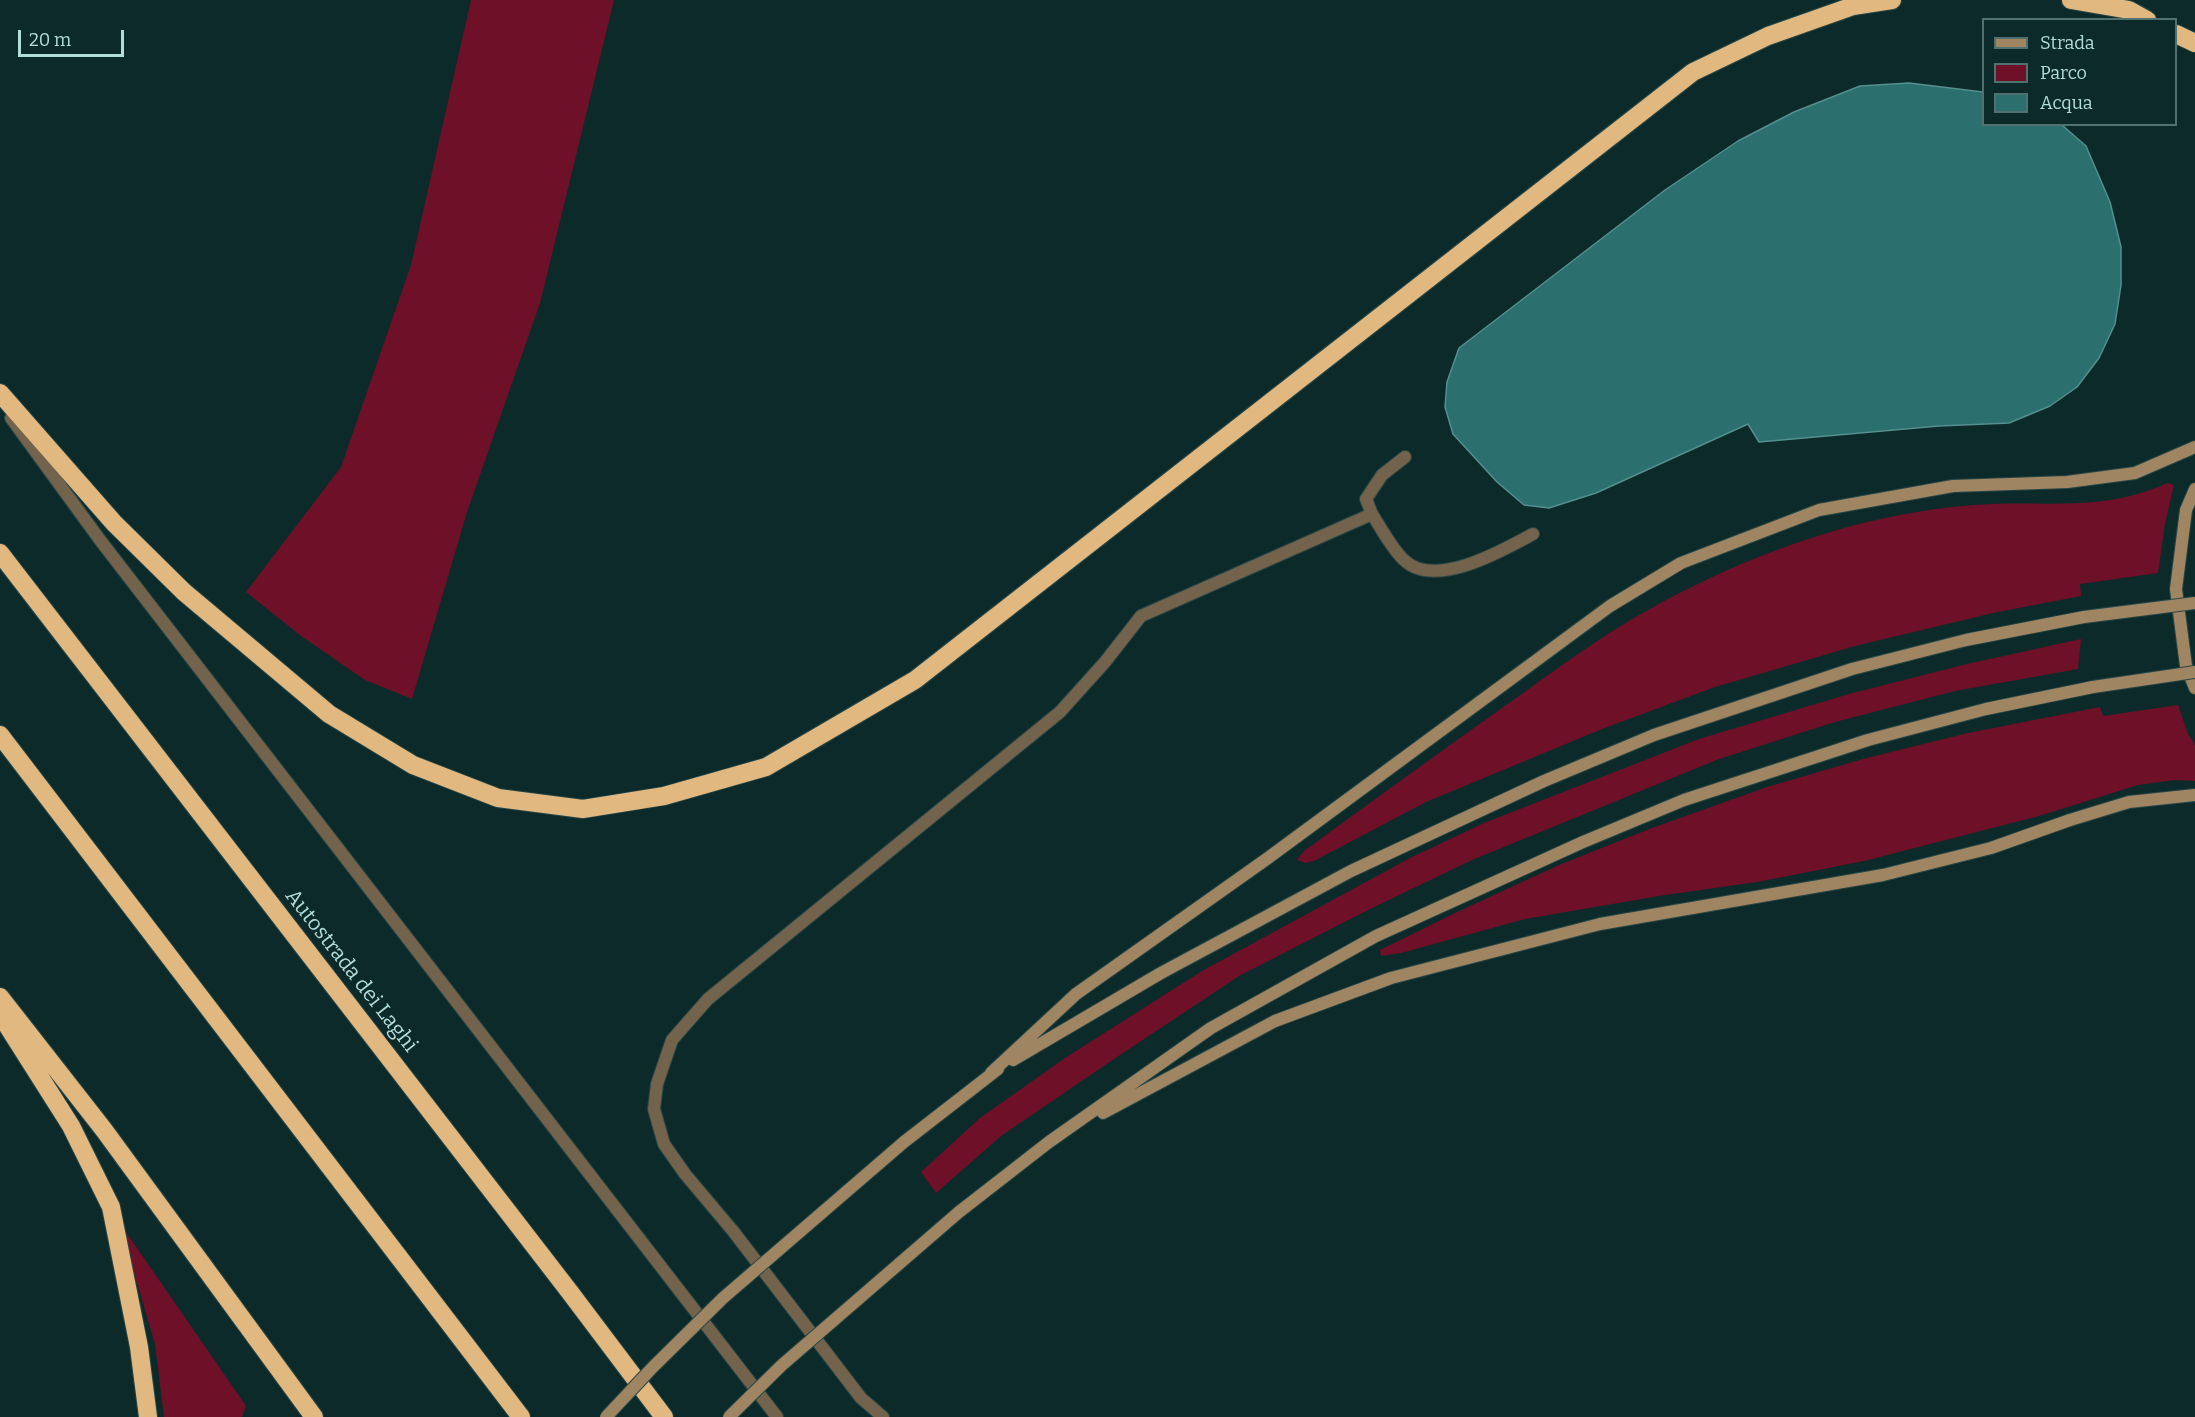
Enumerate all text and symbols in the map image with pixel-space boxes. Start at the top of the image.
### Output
scale bar [21,18,128,56]
legend [1982,18,2177,126]
text: 20 m [29,29,71,51]
text: Strada [2040,32,2095,54]
text: Parco [2040,62,2087,84]
text: Acqua [2040,92,2093,114]
street label: Autostrada dei Laghi [279,884,423,1058]

